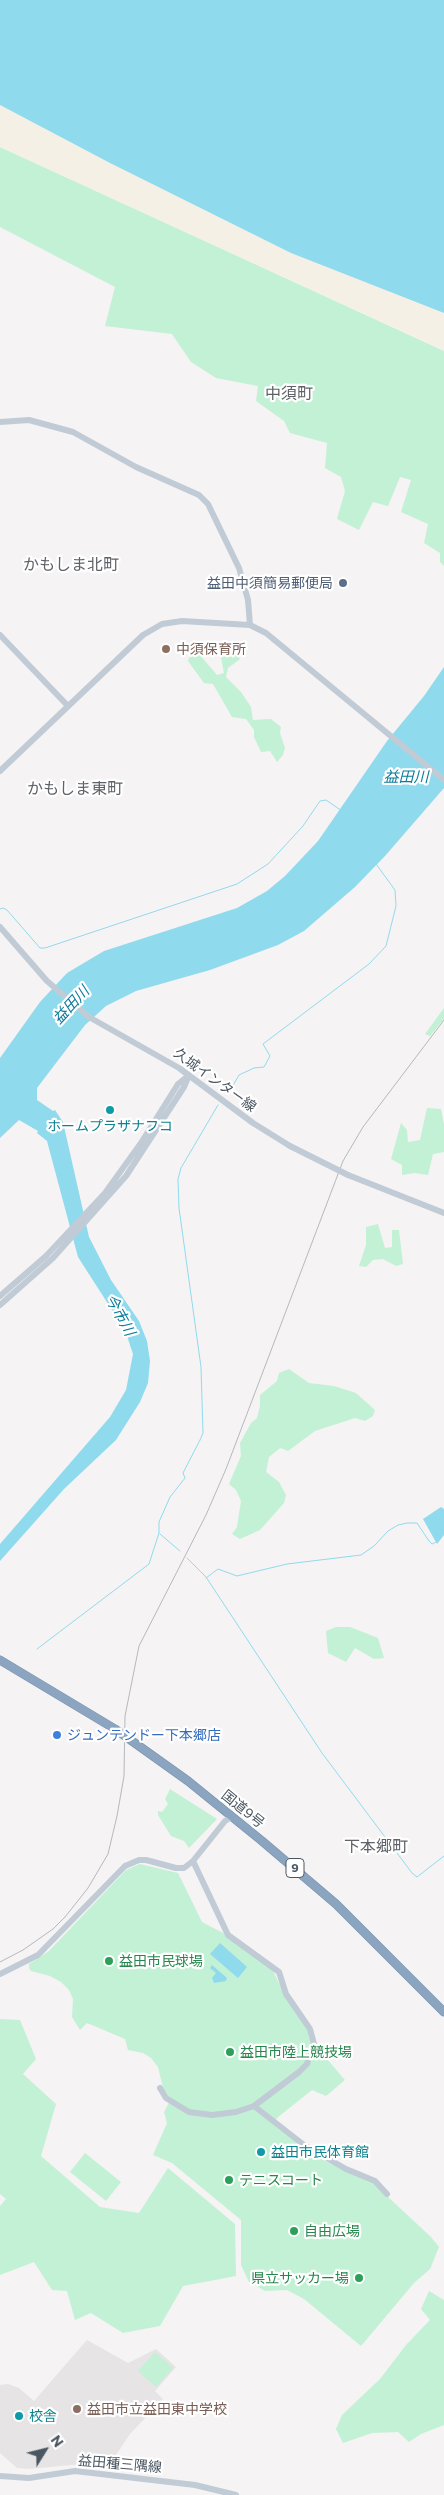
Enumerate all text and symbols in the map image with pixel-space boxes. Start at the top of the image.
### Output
district label: 中須町 [265,384,313,404]
district label: かもしま北町 [23,555,119,575]
place label: 益田中須簡易郵便局 [207,575,333,591]
marker: 益田中須簡易郵便局 [337,577,349,589]
place label: 中須保育所 [176,641,246,657]
marker: 中須保育所 [160,643,172,655]
water label: 益田川 [384,768,428,786]
district label: かもしま東町 [27,779,123,799]
water label: 益田川 [49,982,93,1028]
street label: 久城インター線 [170,1044,260,1116]
marker: ホームプラザナフコ [104,1104,116,1116]
place label: ホームプラザナフコ [47,1118,173,1134]
water label: 今市川 [101,1291,139,1339]
place label: ジュンテンドー下本郷店 [67,1727,221,1743]
marker: ジュンテンドー下本郷店 [51,1729,63,1741]
street label: 国道9号 [218,1787,268,1831]
district label: 下本郷町 [344,1837,408,1857]
road number: 9 [286,1859,304,1878]
place label: 益田市民球場 [119,1953,203,1969]
marker: 益田市民球場 [103,1955,115,1967]
place label: 益田市陸上競技場 [240,2044,352,2060]
marker: 益田市陸上競技場 [224,2046,236,2058]
place label: 益田市民体育館 [271,2144,369,2160]
marker: 益田市民体育館 [255,2146,267,2158]
place label: テニスコート [239,2172,323,2188]
marker: テニスコート [223,2174,235,2186]
place label: 自由広場 [304,2223,360,2239]
marker: 自由広場 [288,2225,300,2237]
place label: 県立サッカー場 [251,2270,349,2286]
marker: 県立サッカー場 [353,2272,365,2284]
place label: 益田市立益田東中学校 [87,2401,227,2417]
marker: 益田市立益田東中学校 [71,2403,83,2415]
place label: 校舎 [29,2408,57,2424]
marker: 校舎 [13,2410,25,2422]
north arrow [20,2425,70,2475]
text: N [48,2432,68,2450]
street label: 益田種三隅線 [77,2452,163,2476]

